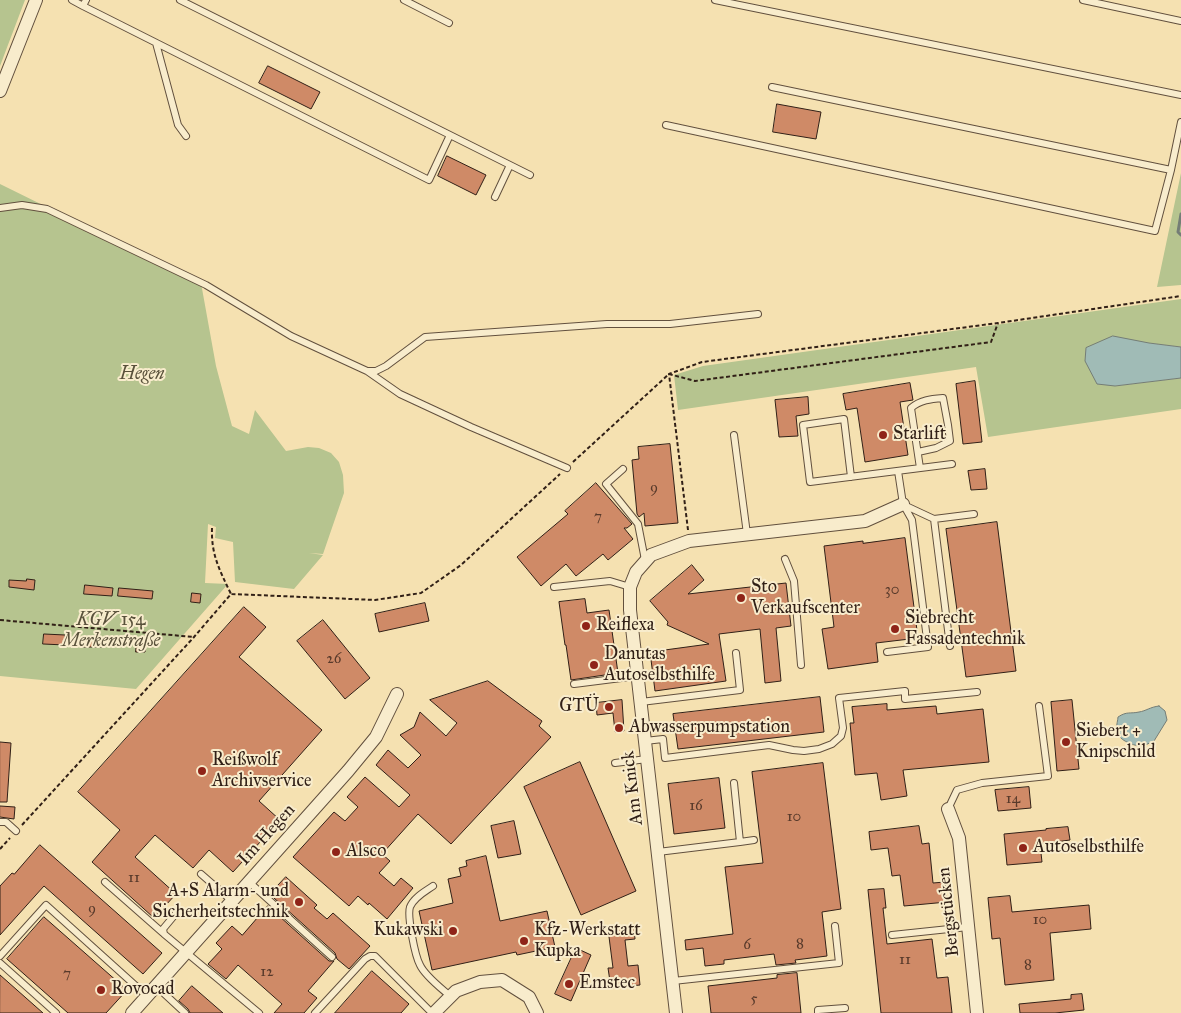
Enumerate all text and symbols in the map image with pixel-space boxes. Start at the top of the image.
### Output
park label: Hegen [119,364,165,386]
place label: Starlift [893,424,946,446]
marker: Starlift [877,429,889,441]
house number: 9 [650,479,658,497]
house number: 7 [594,508,602,526]
place label: Sto Verkaufscenter [751,577,860,620]
house number: 30 [885,581,899,599]
marker: Sto Verkaufscenter [735,592,747,604]
place label: Siebrecht Fassadentechnik [905,608,1025,650]
park label: KGV 154 Merkenstraße [62,610,160,652]
place label: Reiflexa [596,615,654,637]
marker: Reiflexa [580,620,592,632]
marker: Siebrecht Fassadentechnik [889,623,901,635]
place label: Danutas Autoselbsthilfe [604,644,715,686]
house number: 26 [326,650,342,668]
marker: Danutas Autoselbsthilfe [588,659,600,671]
place label: GTÜ [559,696,599,718]
marker: GTÜ [603,701,615,713]
place label: Abwasserpumpstation [629,717,790,739]
place label: Siebert + Knipschild [1076,721,1155,764]
marker: Abwasserpumpstation [613,722,625,734]
marker: Siebert + Knipschild [1060,736,1072,748]
place label: Reißwolf Archivservice [212,750,312,792]
street label: Am Knick [618,750,648,826]
marker: Reißwolf Archivservice [196,765,208,777]
house number: 14 [1006,790,1020,808]
house number: 16 [689,797,703,815]
street label: Im Hegen [234,800,300,870]
house number: 10 [787,808,801,826]
place label: Autoselbsthilfe [1033,837,1144,859]
place label: Alsco [346,841,386,863]
marker: Autoselbsthilfe [1017,842,1029,854]
marker: Alsco [330,846,342,858]
street label: Bergstücken [934,866,964,958]
house number: 11 [128,869,140,887]
place label: A+S Alarm- und Sicherheitstechnik [152,881,289,924]
marker: A+S Alarm- und Sicherheitstechnik [293,896,305,908]
house number: 9 [88,900,96,918]
house number: 10 [1033,911,1047,929]
place label: Kukawski [373,920,443,942]
place label: Kfz-Werkstatt Kupka [534,920,641,962]
marker: Kukawski [447,925,459,937]
marker: Kfz-Werkstatt Kupka [518,935,530,947]
house number: 8 [796,935,804,953]
house number: 6 [743,936,751,954]
house number: 11 [899,951,911,969]
house number: 8 [1024,956,1032,974]
house number: 12 [260,963,274,981]
house number: 7 [63,965,71,983]
place label: Emstec [579,973,635,995]
marker: Emstec [563,978,575,990]
place label: Rovocad [111,979,175,1001]
marker: Rovocad [95,984,107,996]
house number: 5 [751,990,757,1008]

